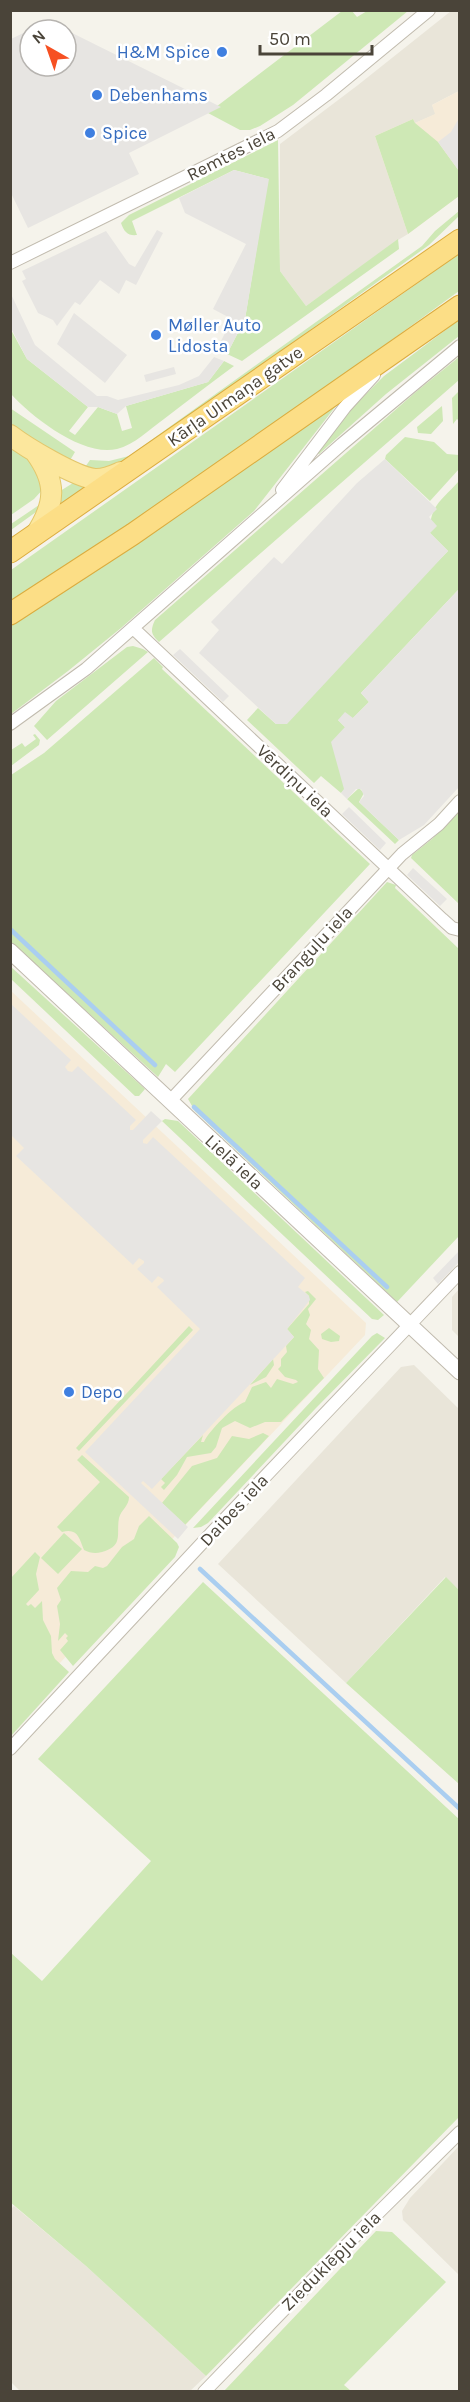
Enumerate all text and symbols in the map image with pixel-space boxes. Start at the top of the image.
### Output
north arrow [18,18,78,78]
scale bar [260,18,372,56]
text: N [28,26,49,48]
text: 50 m [269,28,311,50]
place label: H&M Spice [117,41,210,63]
marker: H&M Spice [215,45,229,59]
place label: Debenhams [109,84,208,106]
marker: Debenhams [90,88,104,102]
place label: Spice [102,122,147,144]
street label: Remtes iela [183,122,279,186]
marker: Spice [83,126,97,140]
place label: Møller Auto Lidosta [168,314,261,357]
marker: Møller Auto Lidosta [149,328,163,342]
street label: Kārļa Ulmaņa gatve [163,341,307,451]
street label: Vērdiņu iela [252,740,338,822]
street label: Branguļu iela [267,902,357,996]
street label: Lielā iela [200,1129,268,1195]
place label: Depo [81,1381,122,1403]
marker: Depo [62,1385,76,1399]
street label: Daibes iela [195,1469,273,1551]
street label: Zieduklēpju iela [277,2207,385,2315]

